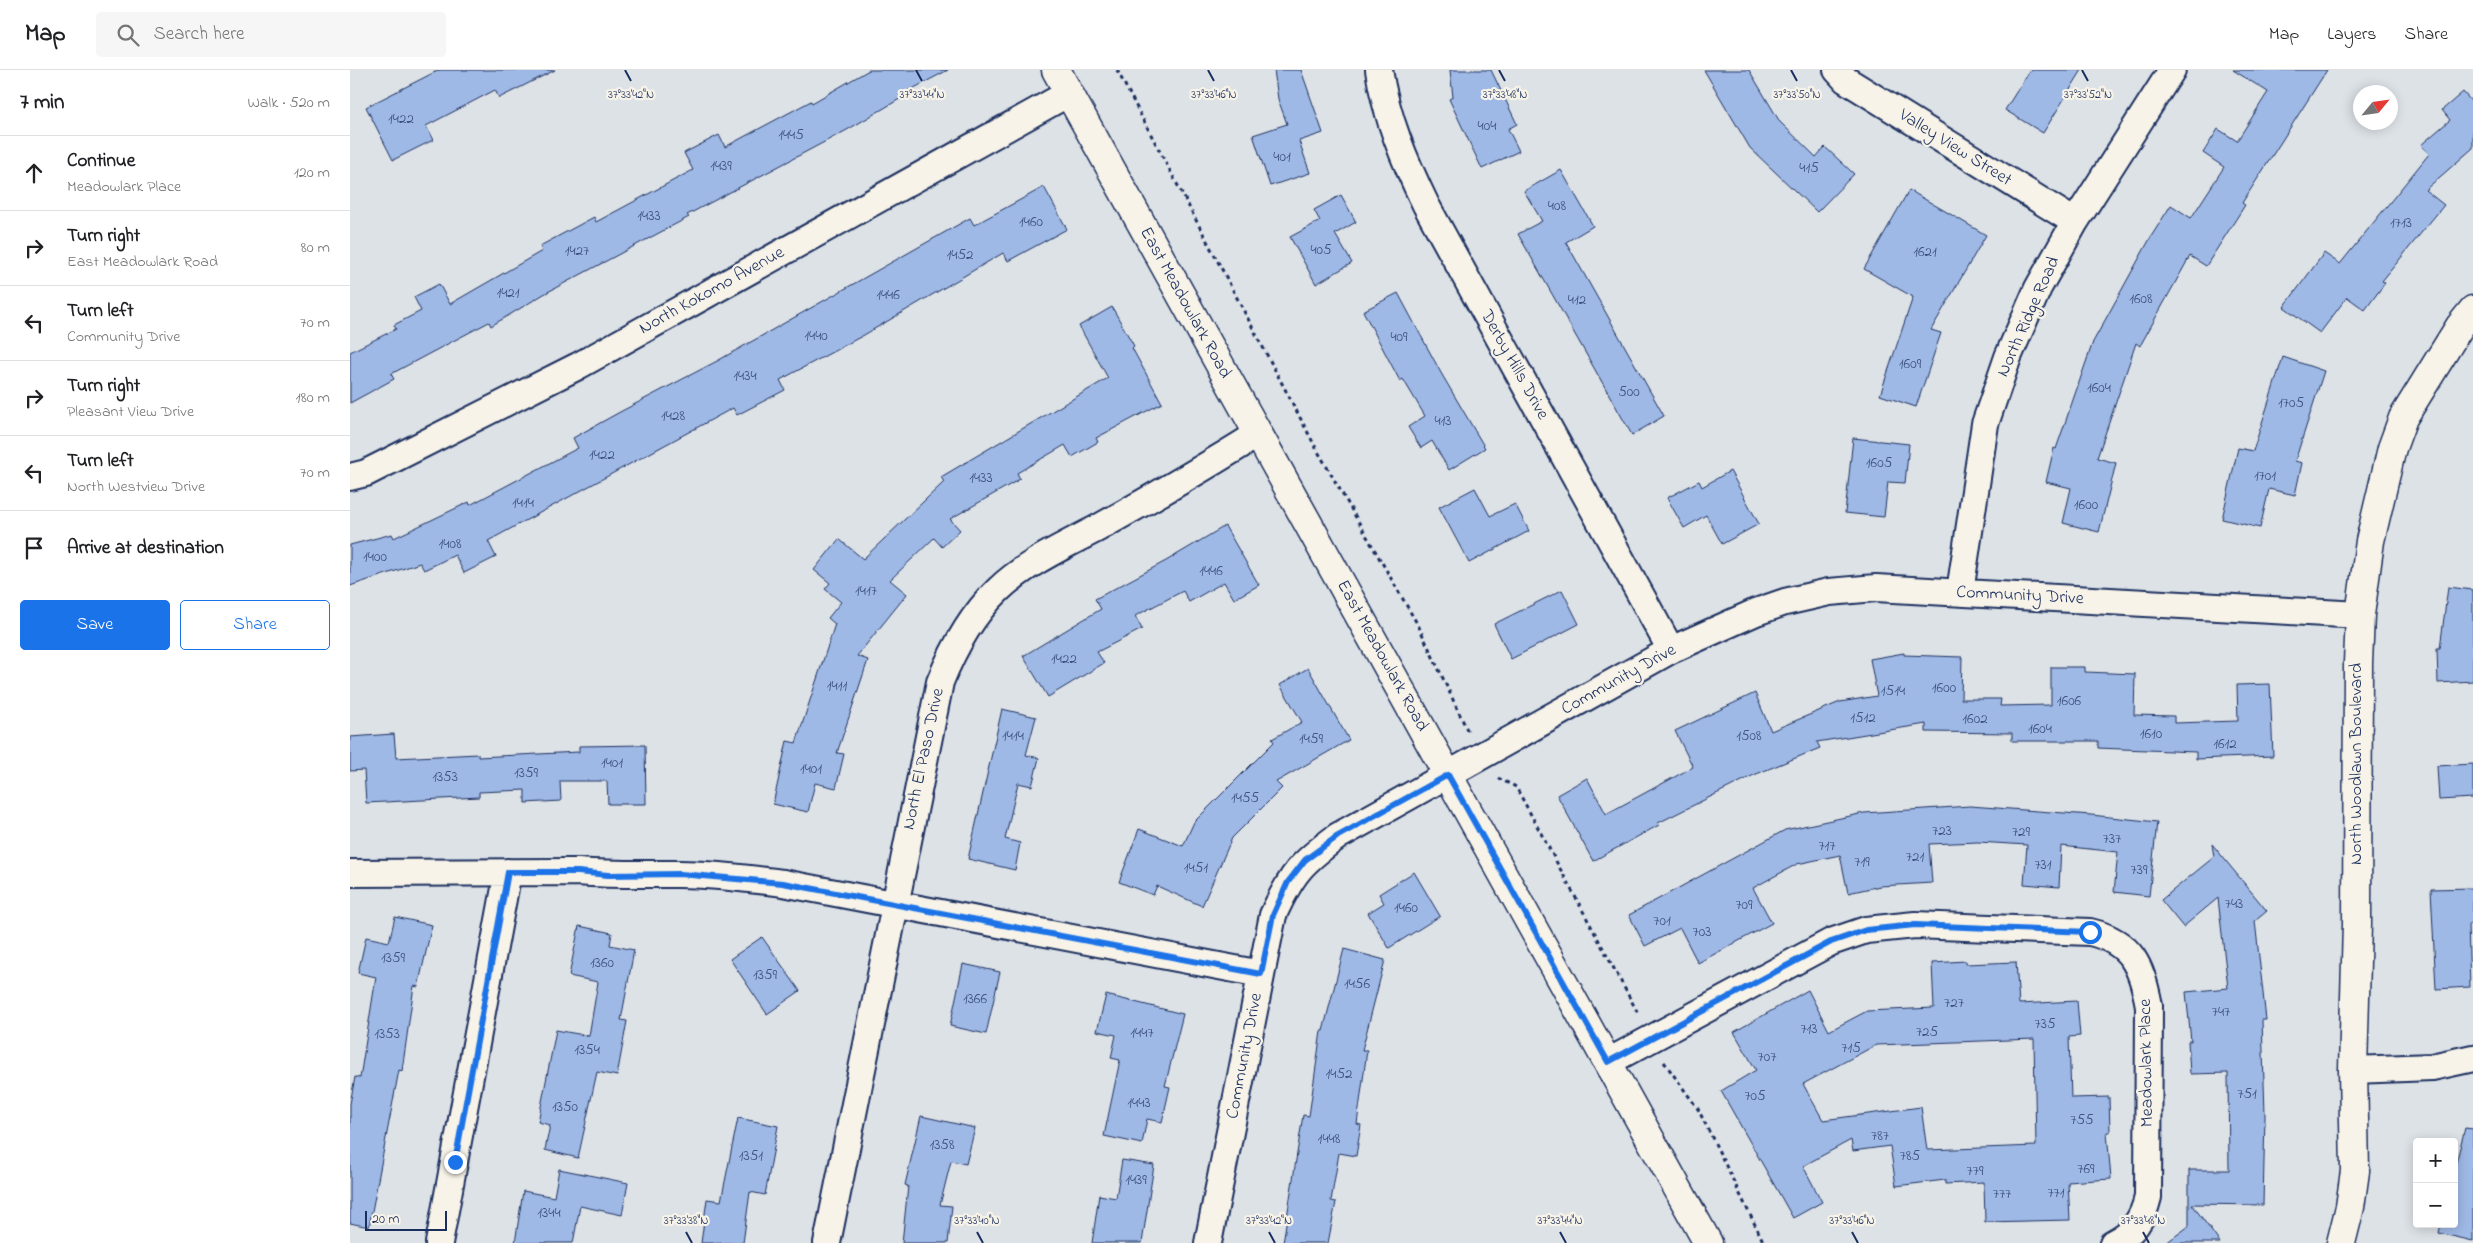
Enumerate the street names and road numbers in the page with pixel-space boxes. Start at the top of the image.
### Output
street label: Valley View Street [1893,102,2017,193]
street label: East Meadowlark Road [1132,222,1238,384]
street label: North Kokomo Avenue [635,240,790,342]
street label: North Ridge Road [1991,253,2068,382]
street label: Derby Hills Drive [1473,305,1555,425]
street label: East Meadowlark Road [1329,575,1435,737]
street label: Community Drive [1956,580,2085,612]
street label: Community Drive [1557,637,1682,722]
street label: North Woodlawn Boulevard [2344,663,2370,865]
street label: North El Paso Drive [896,685,952,832]
street label: Community Drive [1220,990,1270,1121]
street label: Meadowlark Place [2133,998,2161,1127]

